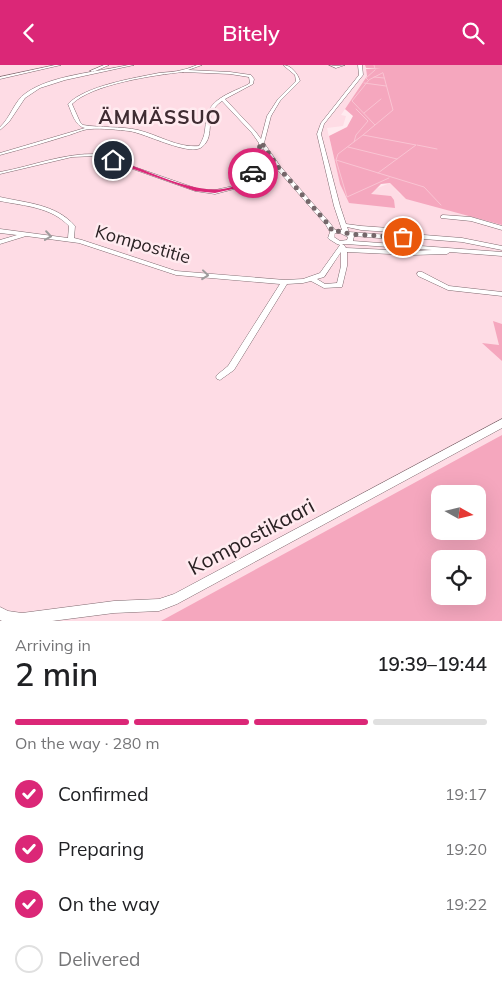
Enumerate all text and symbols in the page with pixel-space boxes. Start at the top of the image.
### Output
icon: back [15,19,43,47]
text: Bitely [222,19,280,47]
icon: search [459,19,487,47]
district label: ÄMMÄSSUO [99,105,221,129]
pin [92,139,134,181]
icon: home [99,146,127,174]
courier [228,148,278,198]
icon: car [239,159,267,187]
pin [382,216,424,258]
street label: Kompostitie [93,219,193,269]
icon: bag [389,223,417,251]
one-way arrow [45,230,53,241]
one-way arrow [202,270,210,281]
north arrow [431,485,486,540]
map controls [431,485,486,605]
street label: Kompostikaari [183,492,319,580]
button: locate [431,550,486,605]
text: Arriving in [15,635,91,655]
text: 19:39–19:44 [377,652,487,676]
text: 2 min [15,654,98,694]
text: On the way · 280 m [15,733,160,753]
icon: check [15,780,43,808]
text: Confirmed [58,782,149,806]
text: 19:17 [445,784,487,804]
icon: check [15,835,43,863]
text: Preparing [58,837,144,861]
text: 19:20 [445,839,487,859]
icon: check [15,890,43,918]
text: On the way [58,892,160,916]
text: 19:22 [445,894,487,914]
text: Delivered [58,947,140,971]

